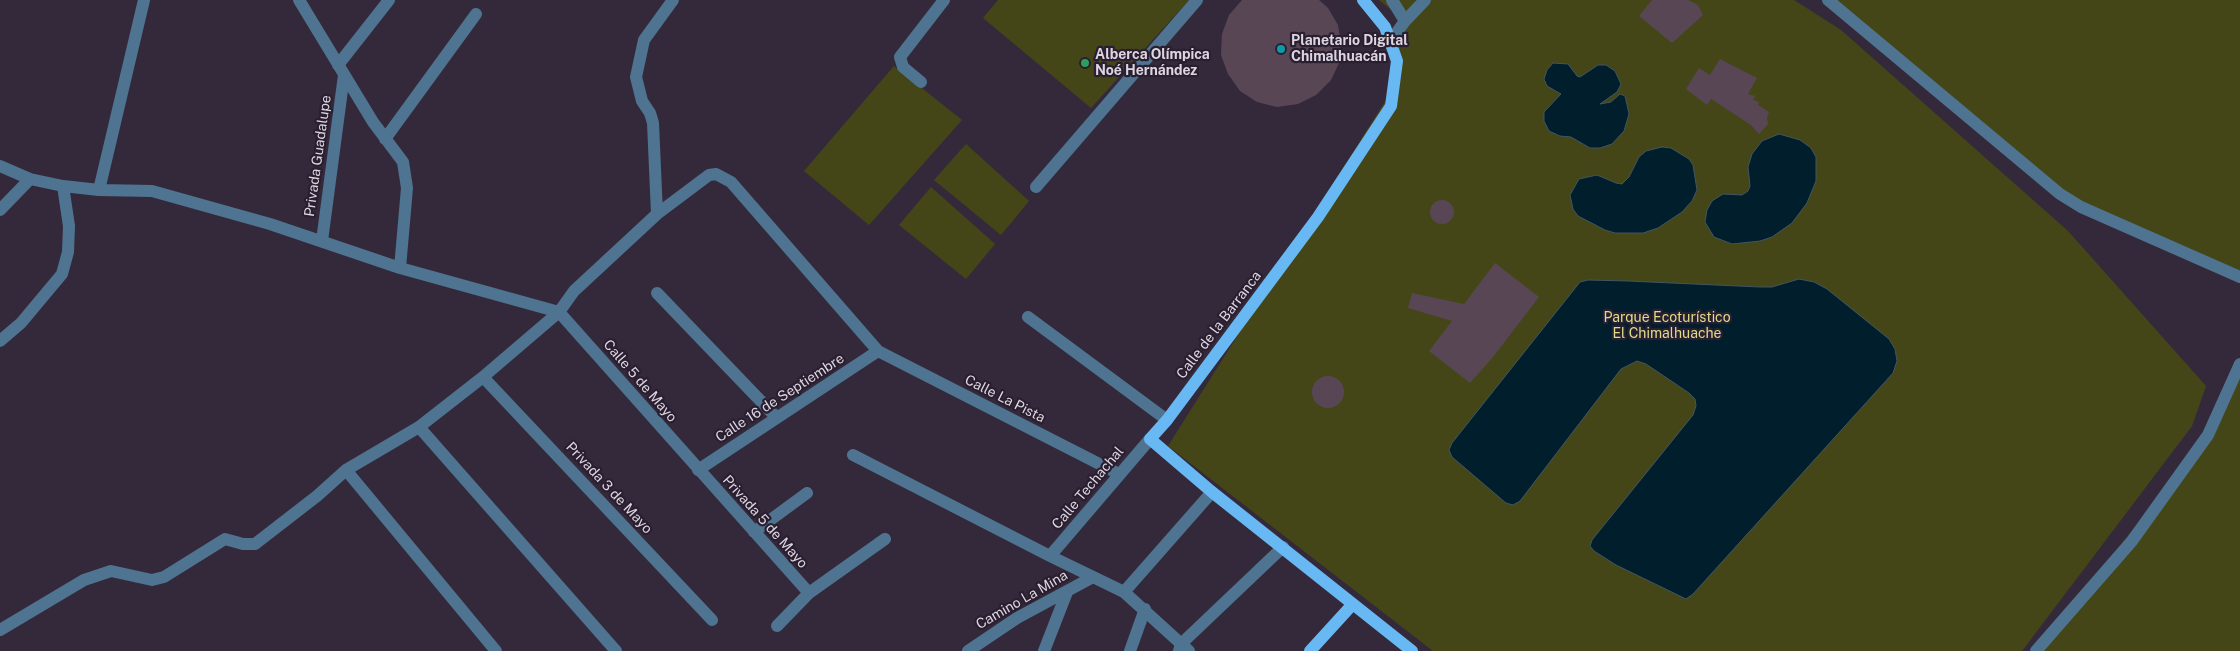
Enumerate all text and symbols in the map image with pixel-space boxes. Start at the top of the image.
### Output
place label: Planetario Digital Chimalhuacán [1291,33,1408,65]
marker: Planetario Digital Chimalhuacán [1275,43,1287,55]
place label: Alberca Olímpica Noé Hernández [1095,47,1210,80]
marker: Alberca Olímpica Noé Hernández [1079,57,1091,69]
street label: Privada Guadalupe [301,94,335,218]
street label: Calle de la Barranca [1173,268,1265,382]
park label: Parque Ecoturístico El Chimalhuache [1603,310,1731,342]
street label: Calle 5 de Mayo [600,336,680,426]
street label: Calle 16 de Septiembre [713,350,847,446]
street label: Calle La Pista [962,372,1048,426]
street label: Privada 3 de Mayo [562,439,656,537]
street label: Calle Techachal [1049,443,1127,533]
street label: Privada 5 de Mayo [719,472,811,572]
street label: Camino La Mina [973,567,1071,633]

